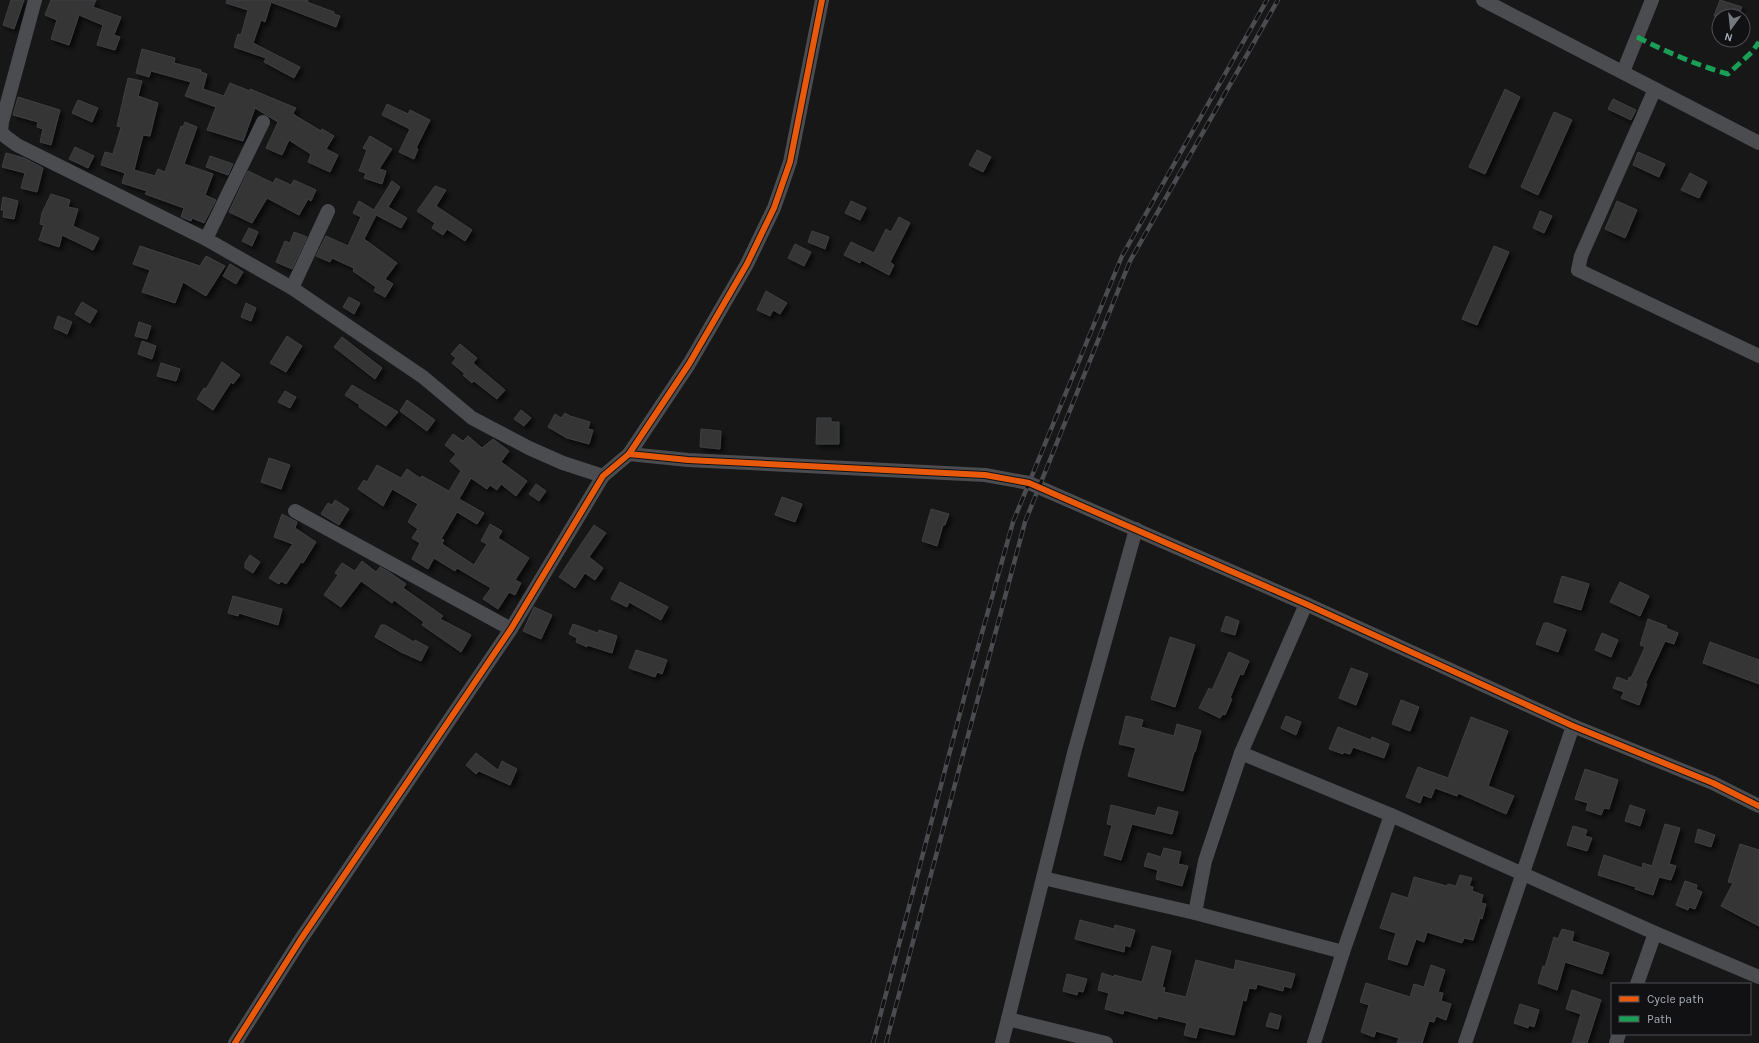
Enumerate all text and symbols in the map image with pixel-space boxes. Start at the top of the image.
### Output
north arrow [1711,8,1751,48]
text: N [1723,30,1734,44]
legend [1611,983,1751,1035]
text: Cycle path [1647,992,1704,1006]
text: Path [1647,1012,1672,1026]

